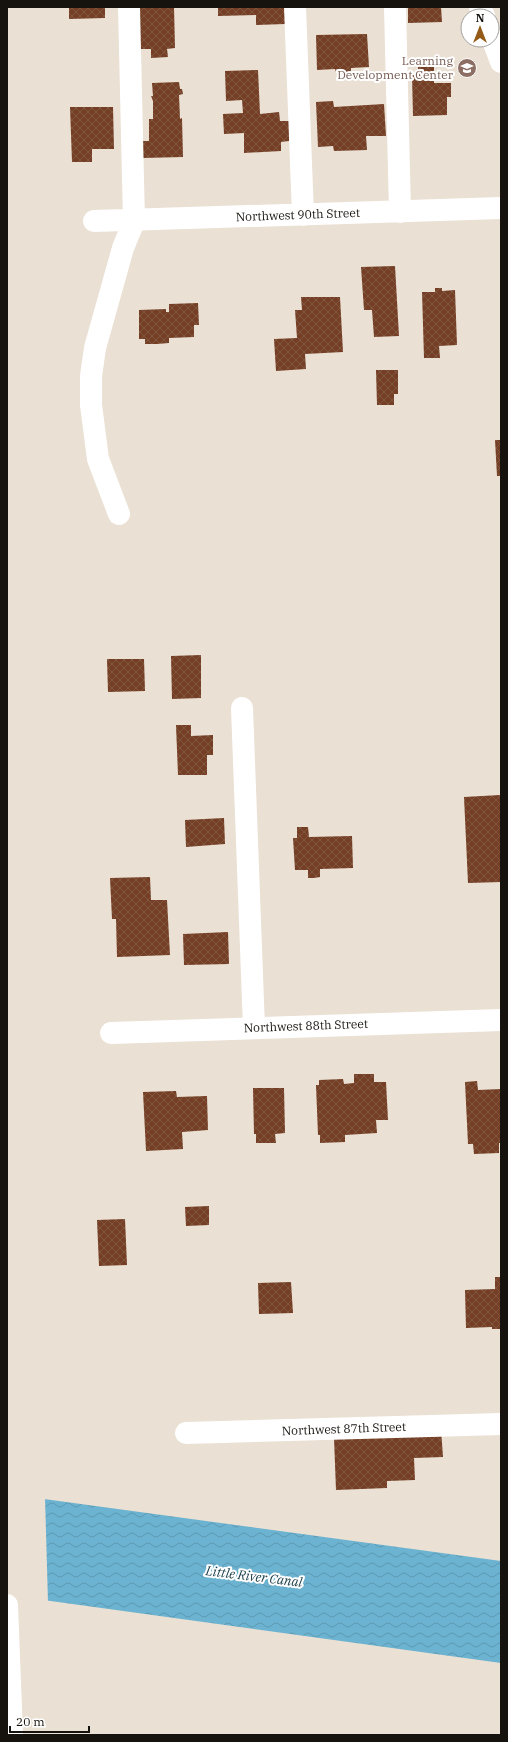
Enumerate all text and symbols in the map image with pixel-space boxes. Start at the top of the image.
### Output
north arrow [460,8,500,48]
text: N [476,11,485,25]
place label: Learning Development Center [337,53,454,82]
school or university icon: Learning Development Center [456,57,478,79]
street label: Northwest 90th Street [236,205,360,224]
street label: Northwest 88th Street [244,1016,368,1035]
street label: Northwest 87th Street [282,1419,406,1438]
water label: Little River Canal [204,1562,303,1591]
scale bar [10,1708,89,1734]
text: 20 m [16,1714,45,1729]

